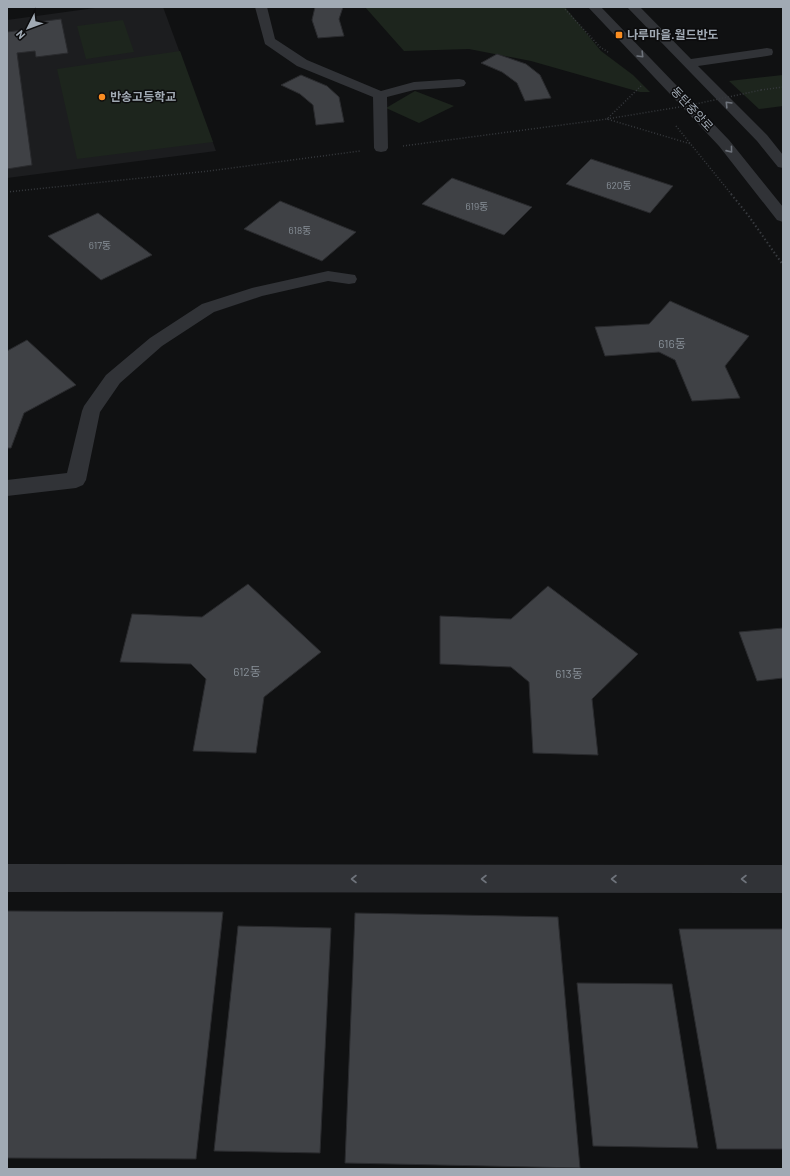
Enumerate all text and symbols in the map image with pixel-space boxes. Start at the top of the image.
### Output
north arrow [8,8,48,48]
place label: 나루마을.월드반도 [627,27,719,41]
text: N [13,28,27,42]
marker: 나루마을.월드반도 [614,30,624,40]
one-way arrow [636,50,644,58]
street label: 동탄중앙로 [669,83,717,133]
place label: 반송고등학교 [110,89,176,103]
marker: 반송고등학교 [97,92,107,102]
one-way arrow [726,101,733,109]
one-way arrow [725,146,732,153]
house number: 620동 [606,179,632,191]
house number: 619동 [466,200,488,212]
house number: 618동 [289,224,311,236]
house number: 617동 [89,239,111,251]
house number: 616동 [658,336,686,350]
house number: 612동 [233,664,261,678]
house number: 613동 [555,666,583,680]
one-way arrow [351,875,357,883]
one-way arrow [481,875,487,883]
one-way arrow [611,875,617,883]
one-way arrow [741,875,747,883]

